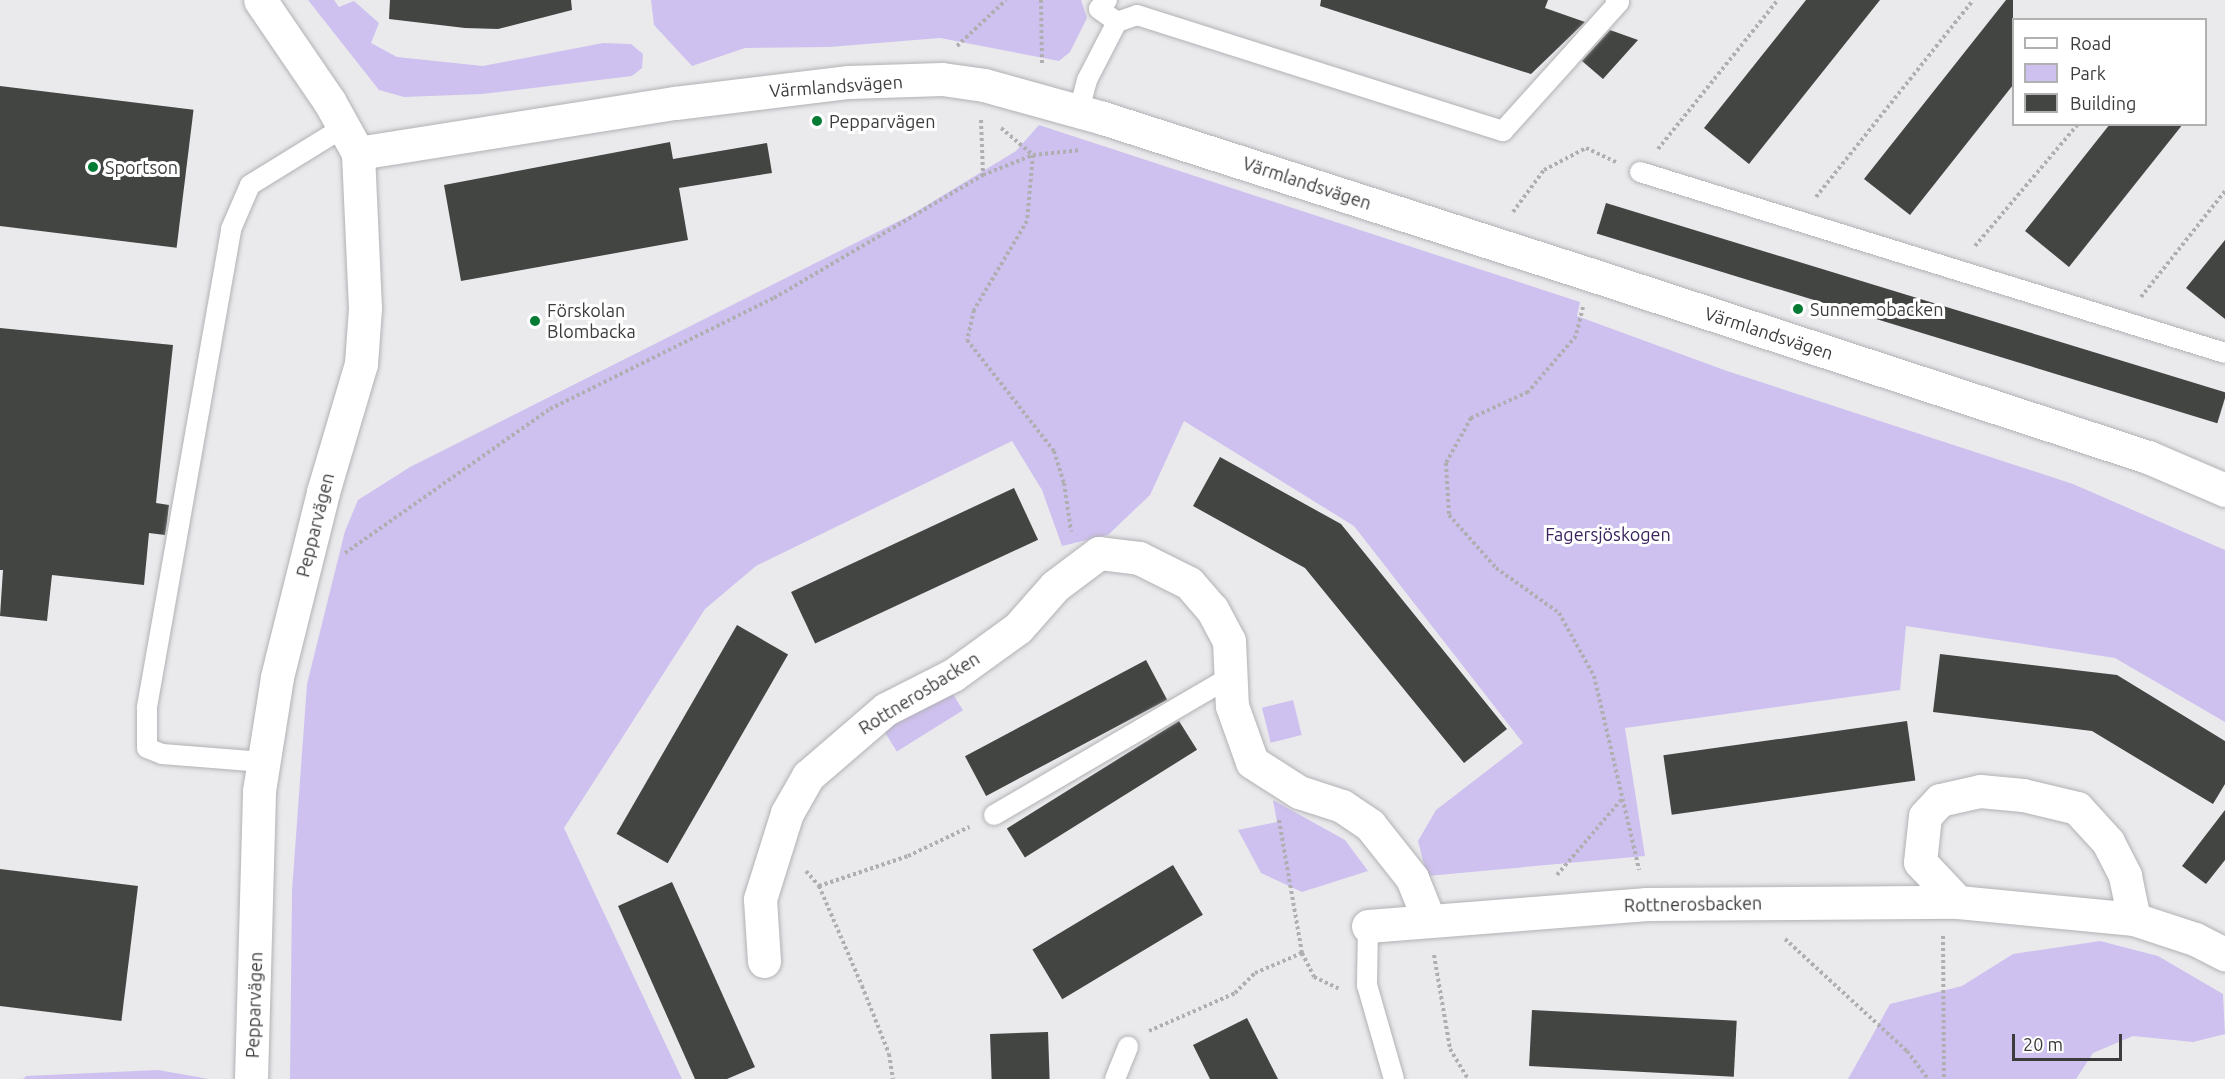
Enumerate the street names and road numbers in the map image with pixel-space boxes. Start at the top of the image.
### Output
street label: Värmlandsvägen [768,71,904,101]
street label: Värmlandsvägen [1240,152,1374,214]
street label: Värmlandsvägen [1702,302,1836,364]
street label: Pepparvägen [292,471,338,579]
street label: Rottnerosbacken [855,647,983,739]
street label: Rottnerosbacken [1624,892,1762,916]
street label: Pepparvägen [241,951,267,1059]

